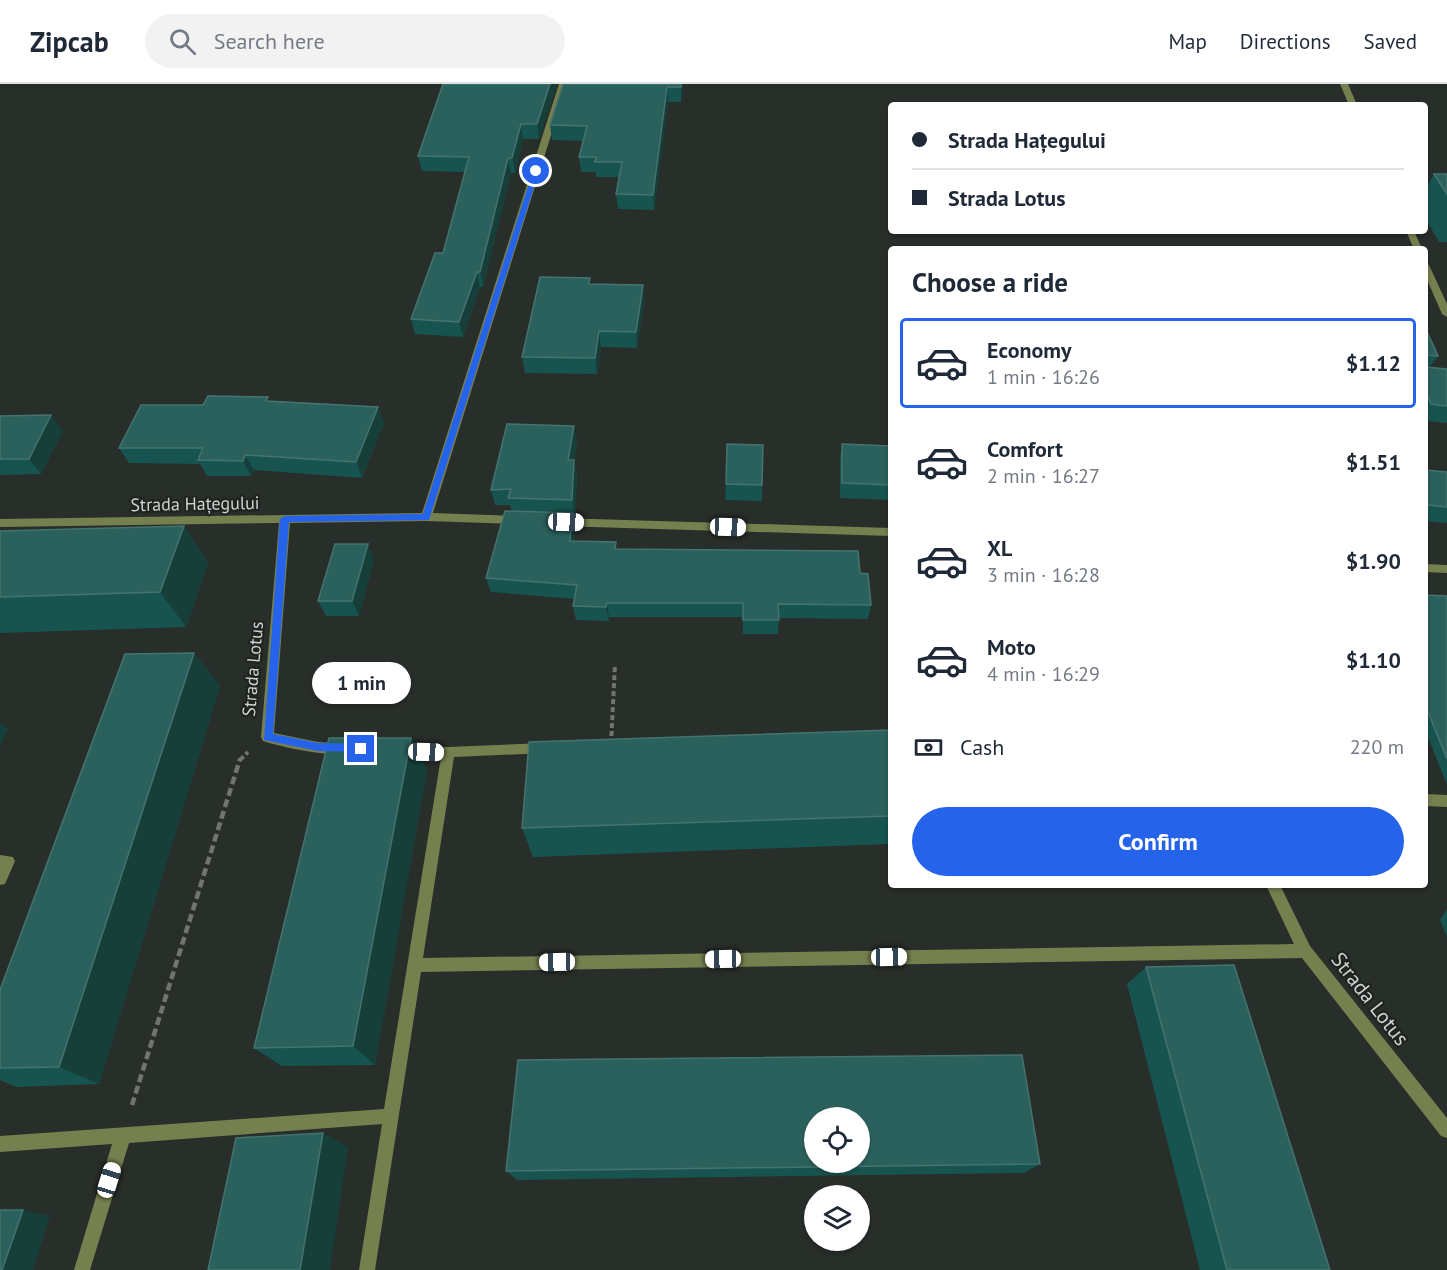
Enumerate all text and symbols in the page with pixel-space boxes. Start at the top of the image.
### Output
search box [145,14,565,68]
text: Zipcab [30,23,109,60]
icon: search [166,25,199,58]
text: Search here [214,27,325,55]
text: Map [1168,28,1207,55]
text: Directions [1240,28,1331,55]
text: Saved [1364,28,1417,55]
text: Strada Hațegului [948,126,1106,154]
route start [522,157,549,184]
text: Strada Lotus [948,184,1065,212]
text: Choose a ride [912,265,1068,299]
icon: car [915,336,969,390]
text: Economy [987,336,1071,364]
text: $1.12 [1346,349,1401,377]
text: 1 min · 16:26 [987,364,1100,390]
icon: car [915,435,969,489]
text: Comfort [987,435,1063,463]
text: $1.51 [1346,448,1401,476]
text: 2 min · 16:27 [987,463,1100,489]
street label: Strada Hațegului [130,491,260,516]
car [548,512,584,532]
car [710,517,746,537]
icon: car [915,534,969,588]
text: XL [987,534,1012,562]
text: $1.90 [1346,547,1401,575]
text: 3 min · 16:28 [987,562,1100,588]
street label: Strada Lotus [237,620,268,717]
icon: car [915,633,969,687]
text: Moto [987,633,1036,661]
text: $1.10 [1346,646,1401,674]
text: 4 min · 16:29 [987,661,1100,687]
callout: 1 min [312,662,410,704]
text: 1 min [337,670,386,696]
icon: cash [912,731,945,764]
text: Cash [960,733,1004,761]
text: 220 m [1350,734,1404,760]
route end [347,735,374,762]
car [408,742,444,762]
button: Confirm [912,807,1404,876]
street label: Strada Lotus [1325,947,1415,1051]
car [871,948,907,966]
car [705,950,741,968]
car [539,953,575,971]
map controls [804,1107,870,1251]
button: locate [804,1107,870,1173]
car [95,1160,123,1200]
button: layers [804,1185,870,1251]

